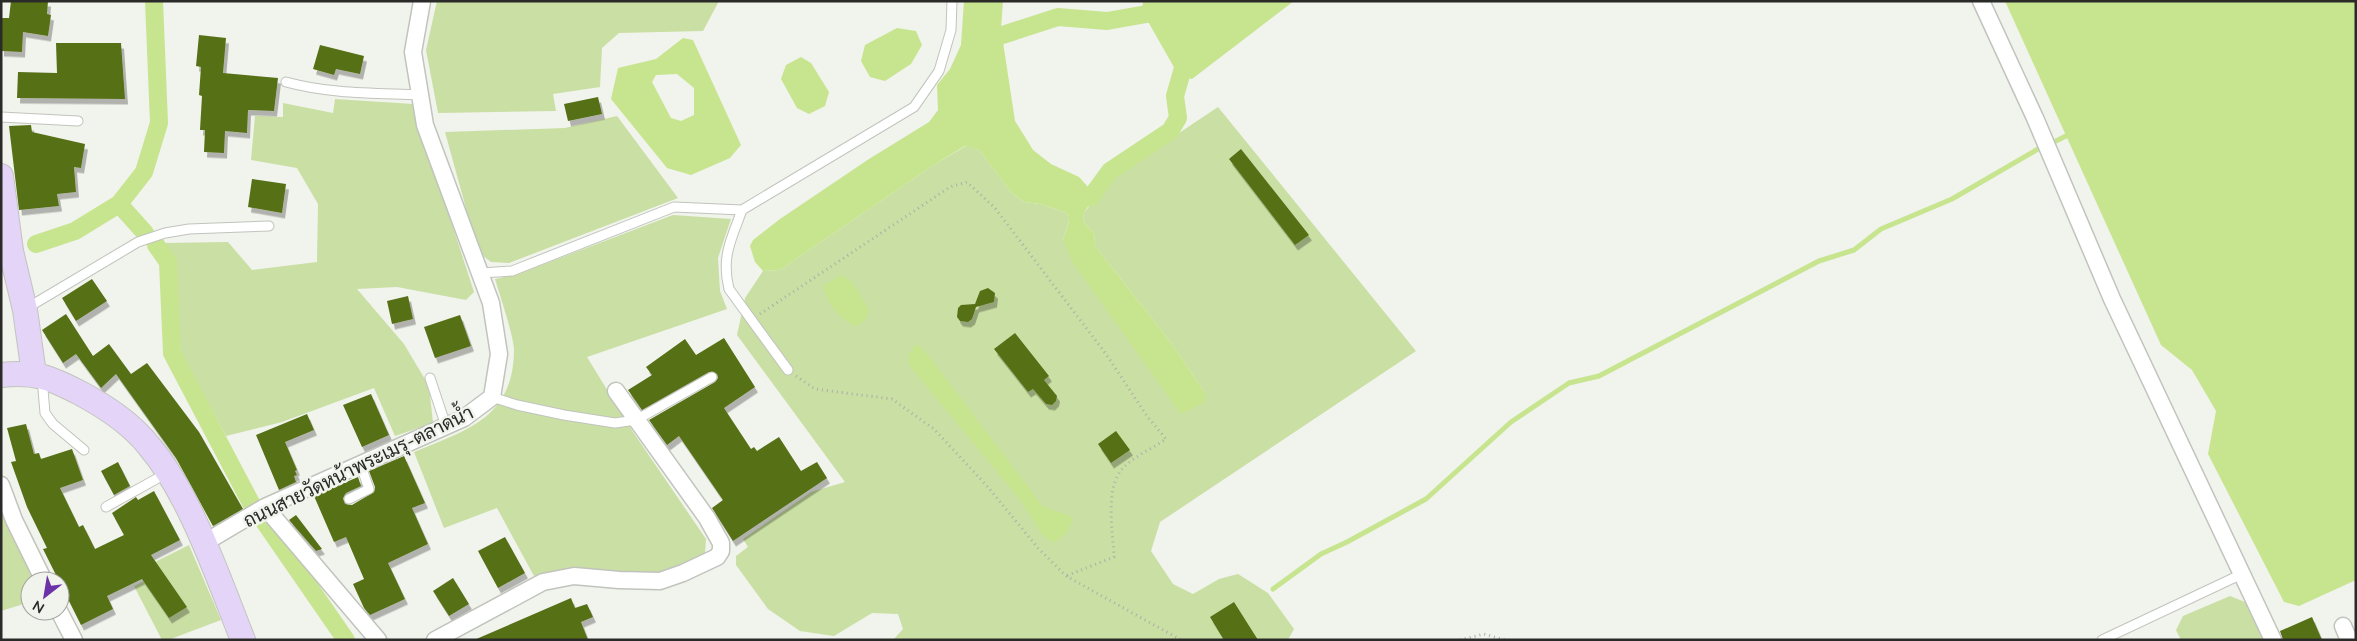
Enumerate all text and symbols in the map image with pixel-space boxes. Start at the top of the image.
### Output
street label: ถนนสายวัดหน้าพระเมรุ-ตลาดน้ำ [238,397,477,533]
north arrow [20,571,70,621]
text: N [29,597,47,618]

